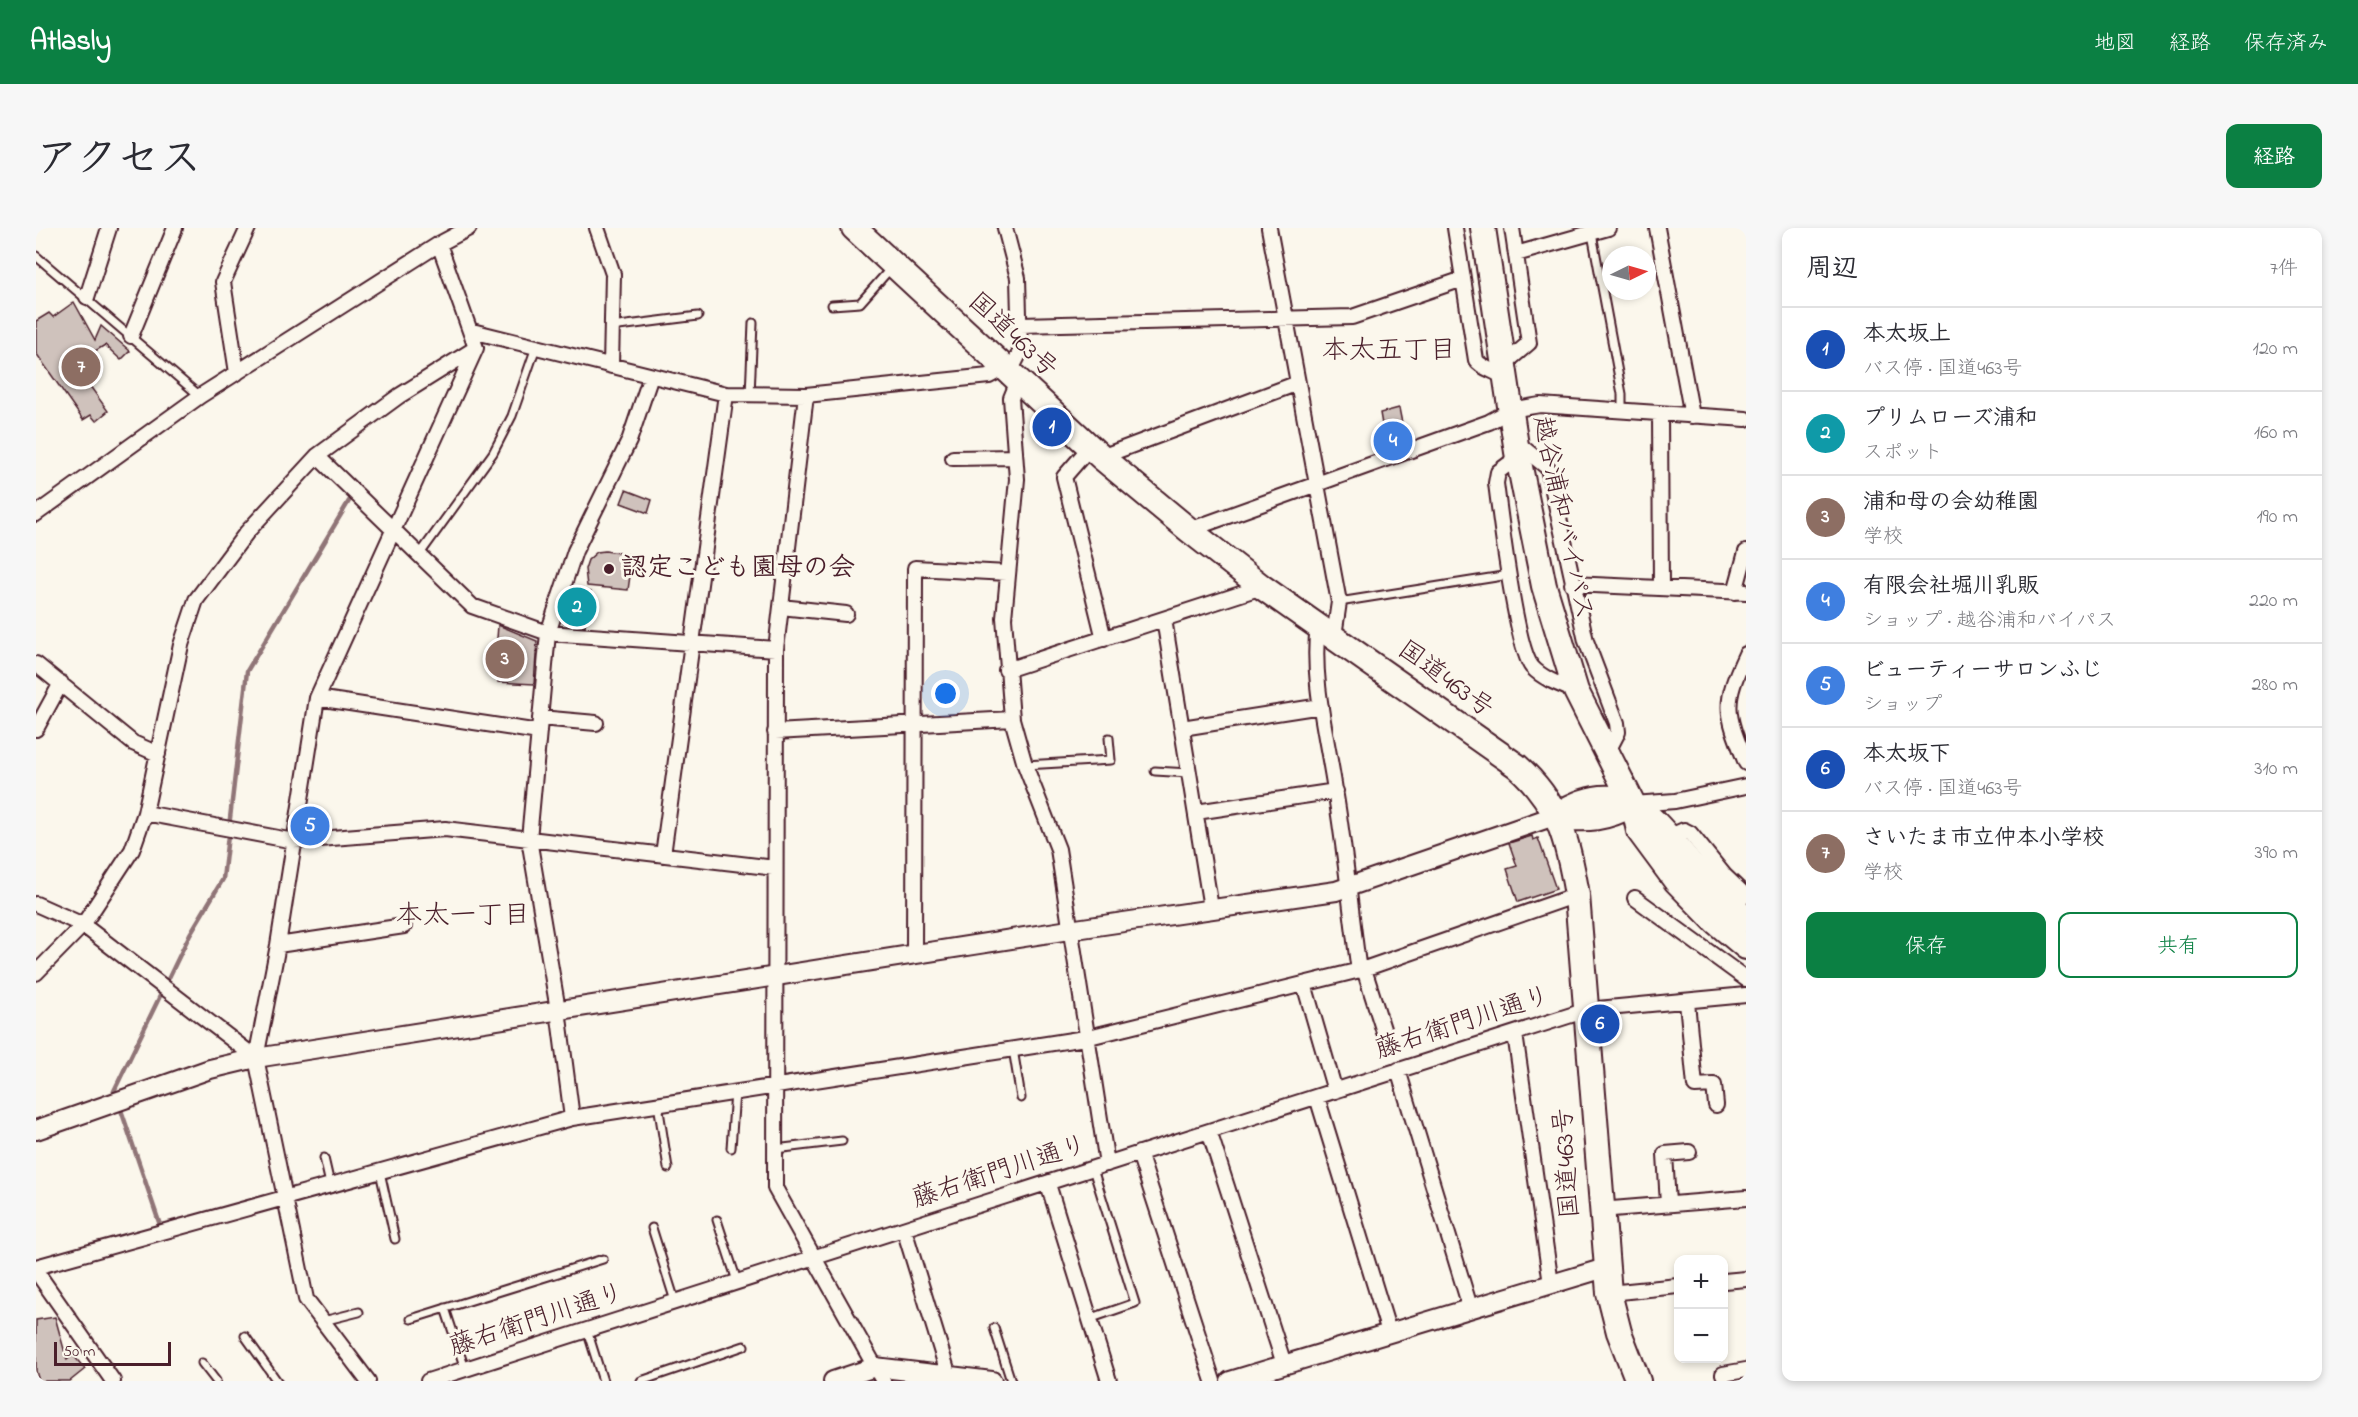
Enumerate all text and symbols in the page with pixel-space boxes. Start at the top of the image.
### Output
text: Atlasly [30,22,111,63]
text: 地図 [2094,29,2136,59]
text: 経路 [2169,29,2211,59]
text: 保存済み [2244,29,2328,59]
button: 経路 [2226,124,2322,188]
text: アクセス [36,130,201,191]
north arrow [1602,246,1656,300]
text: 周辺 [1806,251,1858,289]
text: 7件 [2270,255,2298,284]
street label: 国道463号 [958,284,1066,388]
text: 本太坂上 [1863,319,1951,351]
district label: 本太五丁目 [1322,332,1457,371]
text: 1 [1822,335,1829,364]
text: 120 m [2253,335,2298,364]
pin: 7 [62,344,100,390]
text: バス停 · 国道463号 [1863,355,2023,384]
text: プリムローズ浦和 [1863,403,2037,435]
pin: 1 [1032,404,1072,450]
street label: 越谷浦和バイパス [1522,413,1602,623]
pin: 4 [1374,418,1412,464]
text: 2 [1821,419,1830,448]
text: 160 m [2254,419,2298,448]
text: スポット [1863,439,1943,468]
text: 浦和母の会幼稚園 [1863,487,2039,519]
text: 3 [1821,503,1830,532]
text: 190 m [2256,503,2298,532]
text: 学校 [1863,523,1903,552]
place label: 認定こども園母の会 [621,550,855,588]
marker: 認定こども園母の会 [602,562,616,576]
text: 有限会社堀川乳販 [1863,571,2039,603]
pin: 2 [558,584,596,629]
text: 4 [1821,587,1830,616]
text: 220 m [2249,587,2298,616]
text: ショップ · 越谷浦和バイパス [1863,607,2116,636]
street label: 国道463号 [1389,632,1501,728]
pin: 3 [486,636,524,682]
text: ビューティーサロンふじ [1863,655,2103,687]
text: 5 [1820,671,1831,700]
text: 280 m [2251,671,2298,700]
your location [931,679,960,708]
text: ショップ [1863,691,1942,720]
text: 本太坂下 [1863,739,1951,771]
text: 6 [1821,755,1830,784]
text: 310 m [2254,755,2298,784]
text: バス停 · 国道463号 [1863,775,2023,804]
pin: 5 [290,804,330,848]
text: さいたま市立仲本小学校 [1863,823,2105,855]
text: 7 [1821,839,1830,868]
text: 390 m [2255,839,2298,868]
text: 学校 [1863,859,1903,888]
district label: 本太一丁目 [396,897,531,936]
button: 保存 [1806,912,2046,978]
button: 共有 [2058,912,2298,978]
street label: 藤右衛門川通り [1371,978,1555,1070]
pin: 6 [1580,1002,1620,1046]
street label: 国道463号 [1545,1106,1591,1220]
street label: 藤右衛門川通り [908,1127,1092,1219]
map controls [1674,1255,1728,1363]
button: + [1674,1255,1728,1309]
street label: 藤右衛門川通り [445,1275,629,1367]
button: − [1674,1309,1728,1363]
scale bar [54,1339,171,1366]
text: 50 m [63,1340,95,1364]

